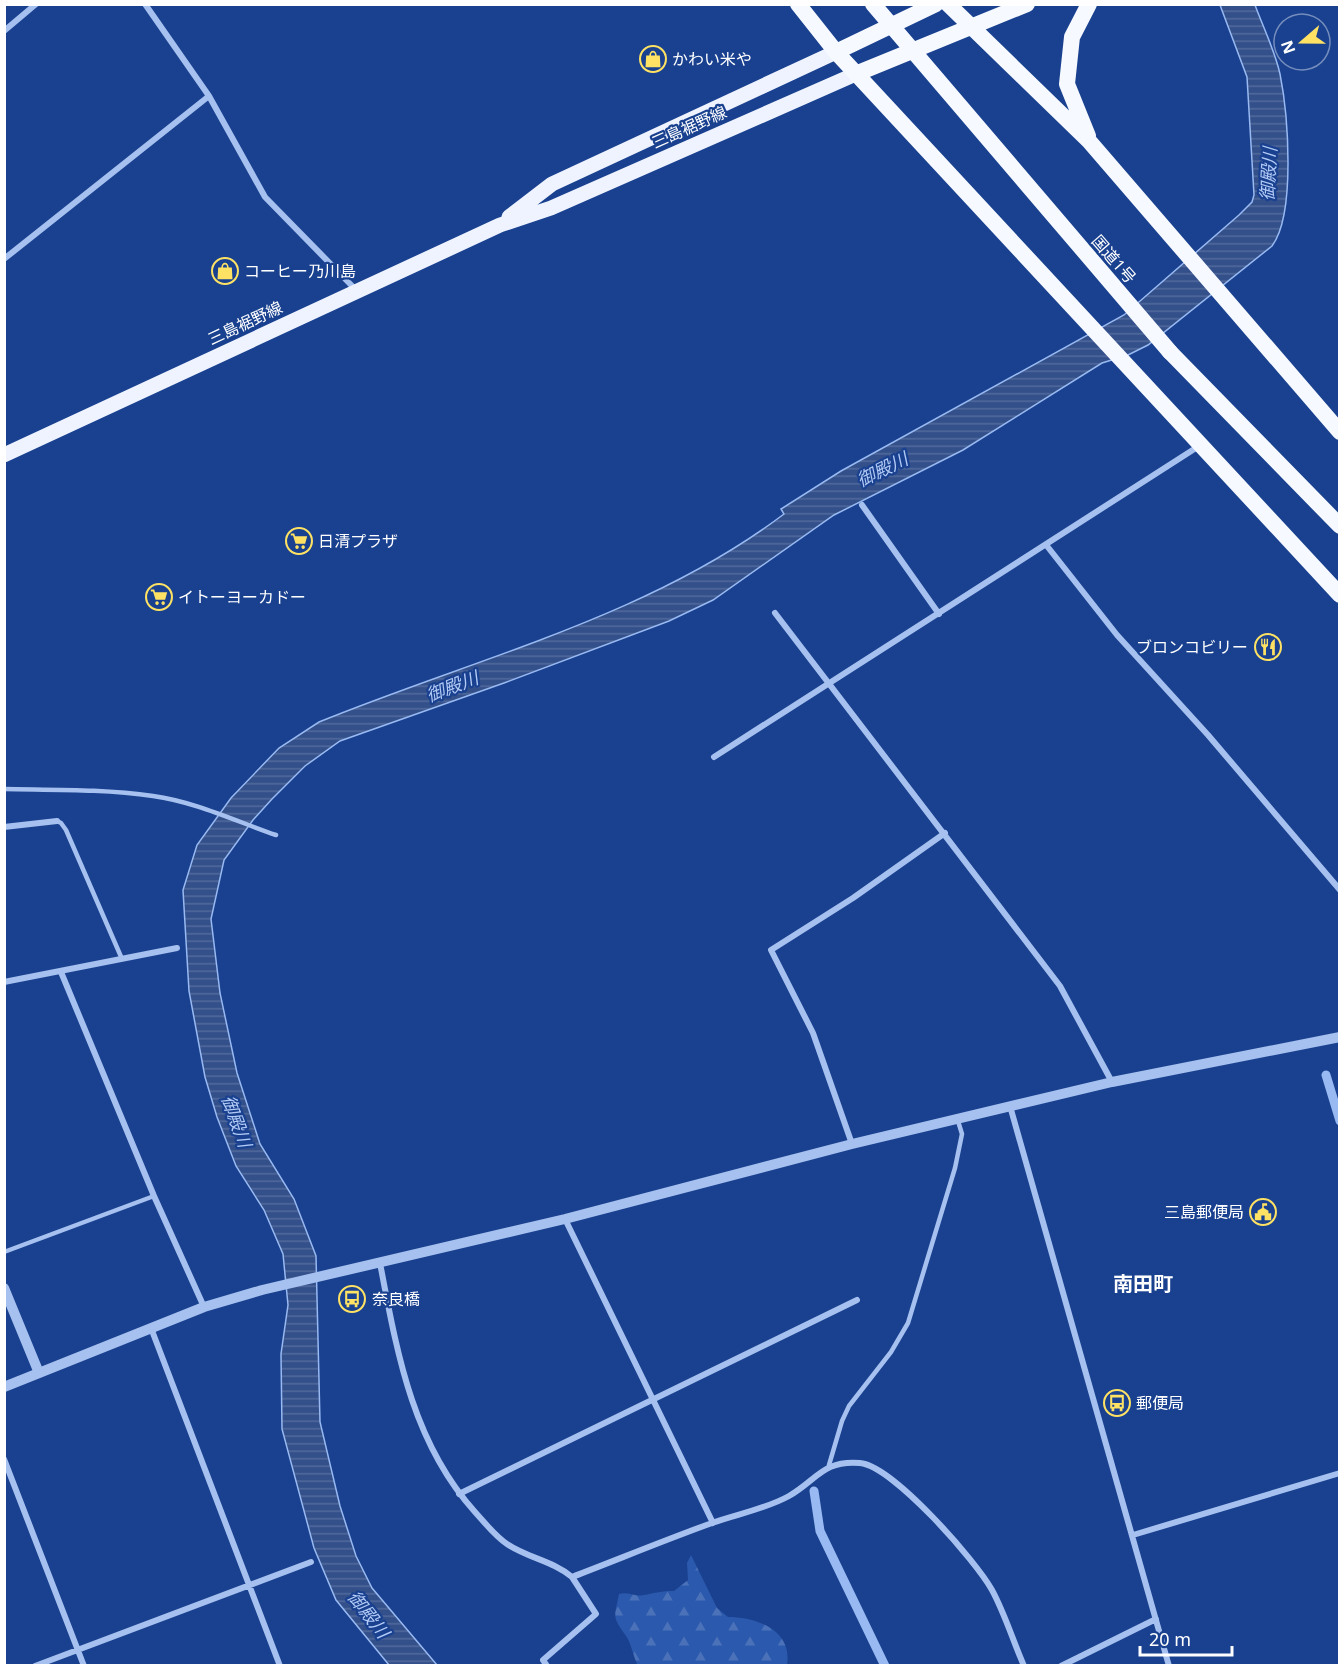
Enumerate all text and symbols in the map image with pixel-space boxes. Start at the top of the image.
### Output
north arrow [1272,12,1332,72]
text: N [1275,37,1300,57]
shop icon: かわい米や [638,44,668,74]
place label: かわい米や [672,48,752,70]
street label: 三島裾野線 [648,101,730,153]
water label: 御殿川 [1255,144,1282,202]
street label: 国道1号 [1087,230,1141,288]
shop icon: コーヒー乃川島 [210,256,240,286]
place label: コーヒー乃川島 [244,260,356,282]
street label: 三島裾野線 [204,296,286,350]
water label: 御殿川 [852,446,913,492]
supermarket icon: 日清プラザ [284,526,314,556]
place label: 日清プラザ [318,530,398,552]
supermarket icon: イトーヨーカドー [144,582,174,612]
place label: イトーヨーカドー [178,586,306,608]
restaurant icon: ブロンコビリー [1253,632,1283,662]
place label: ブロンコビリー [1136,636,1248,658]
water label: 御殿川 [422,664,483,707]
water label: 御殿川 [216,1092,258,1152]
public building icon: 三島郵便局 [1248,1197,1278,1227]
place label: 三島郵便局 [1164,1201,1244,1223]
district label: 南田町 [1113,1270,1173,1297]
bus stop icon: 奈良橋 [337,1284,367,1314]
place label: 奈良橋 [372,1288,420,1310]
bus stop icon: 郵便局 [1102,1388,1132,1418]
place label: 郵便局 [1136,1392,1184,1414]
water label: 御殿川 [343,1585,396,1644]
scale bar [1140,1619,1232,1657]
text: 20 m [1149,1627,1191,1651]

